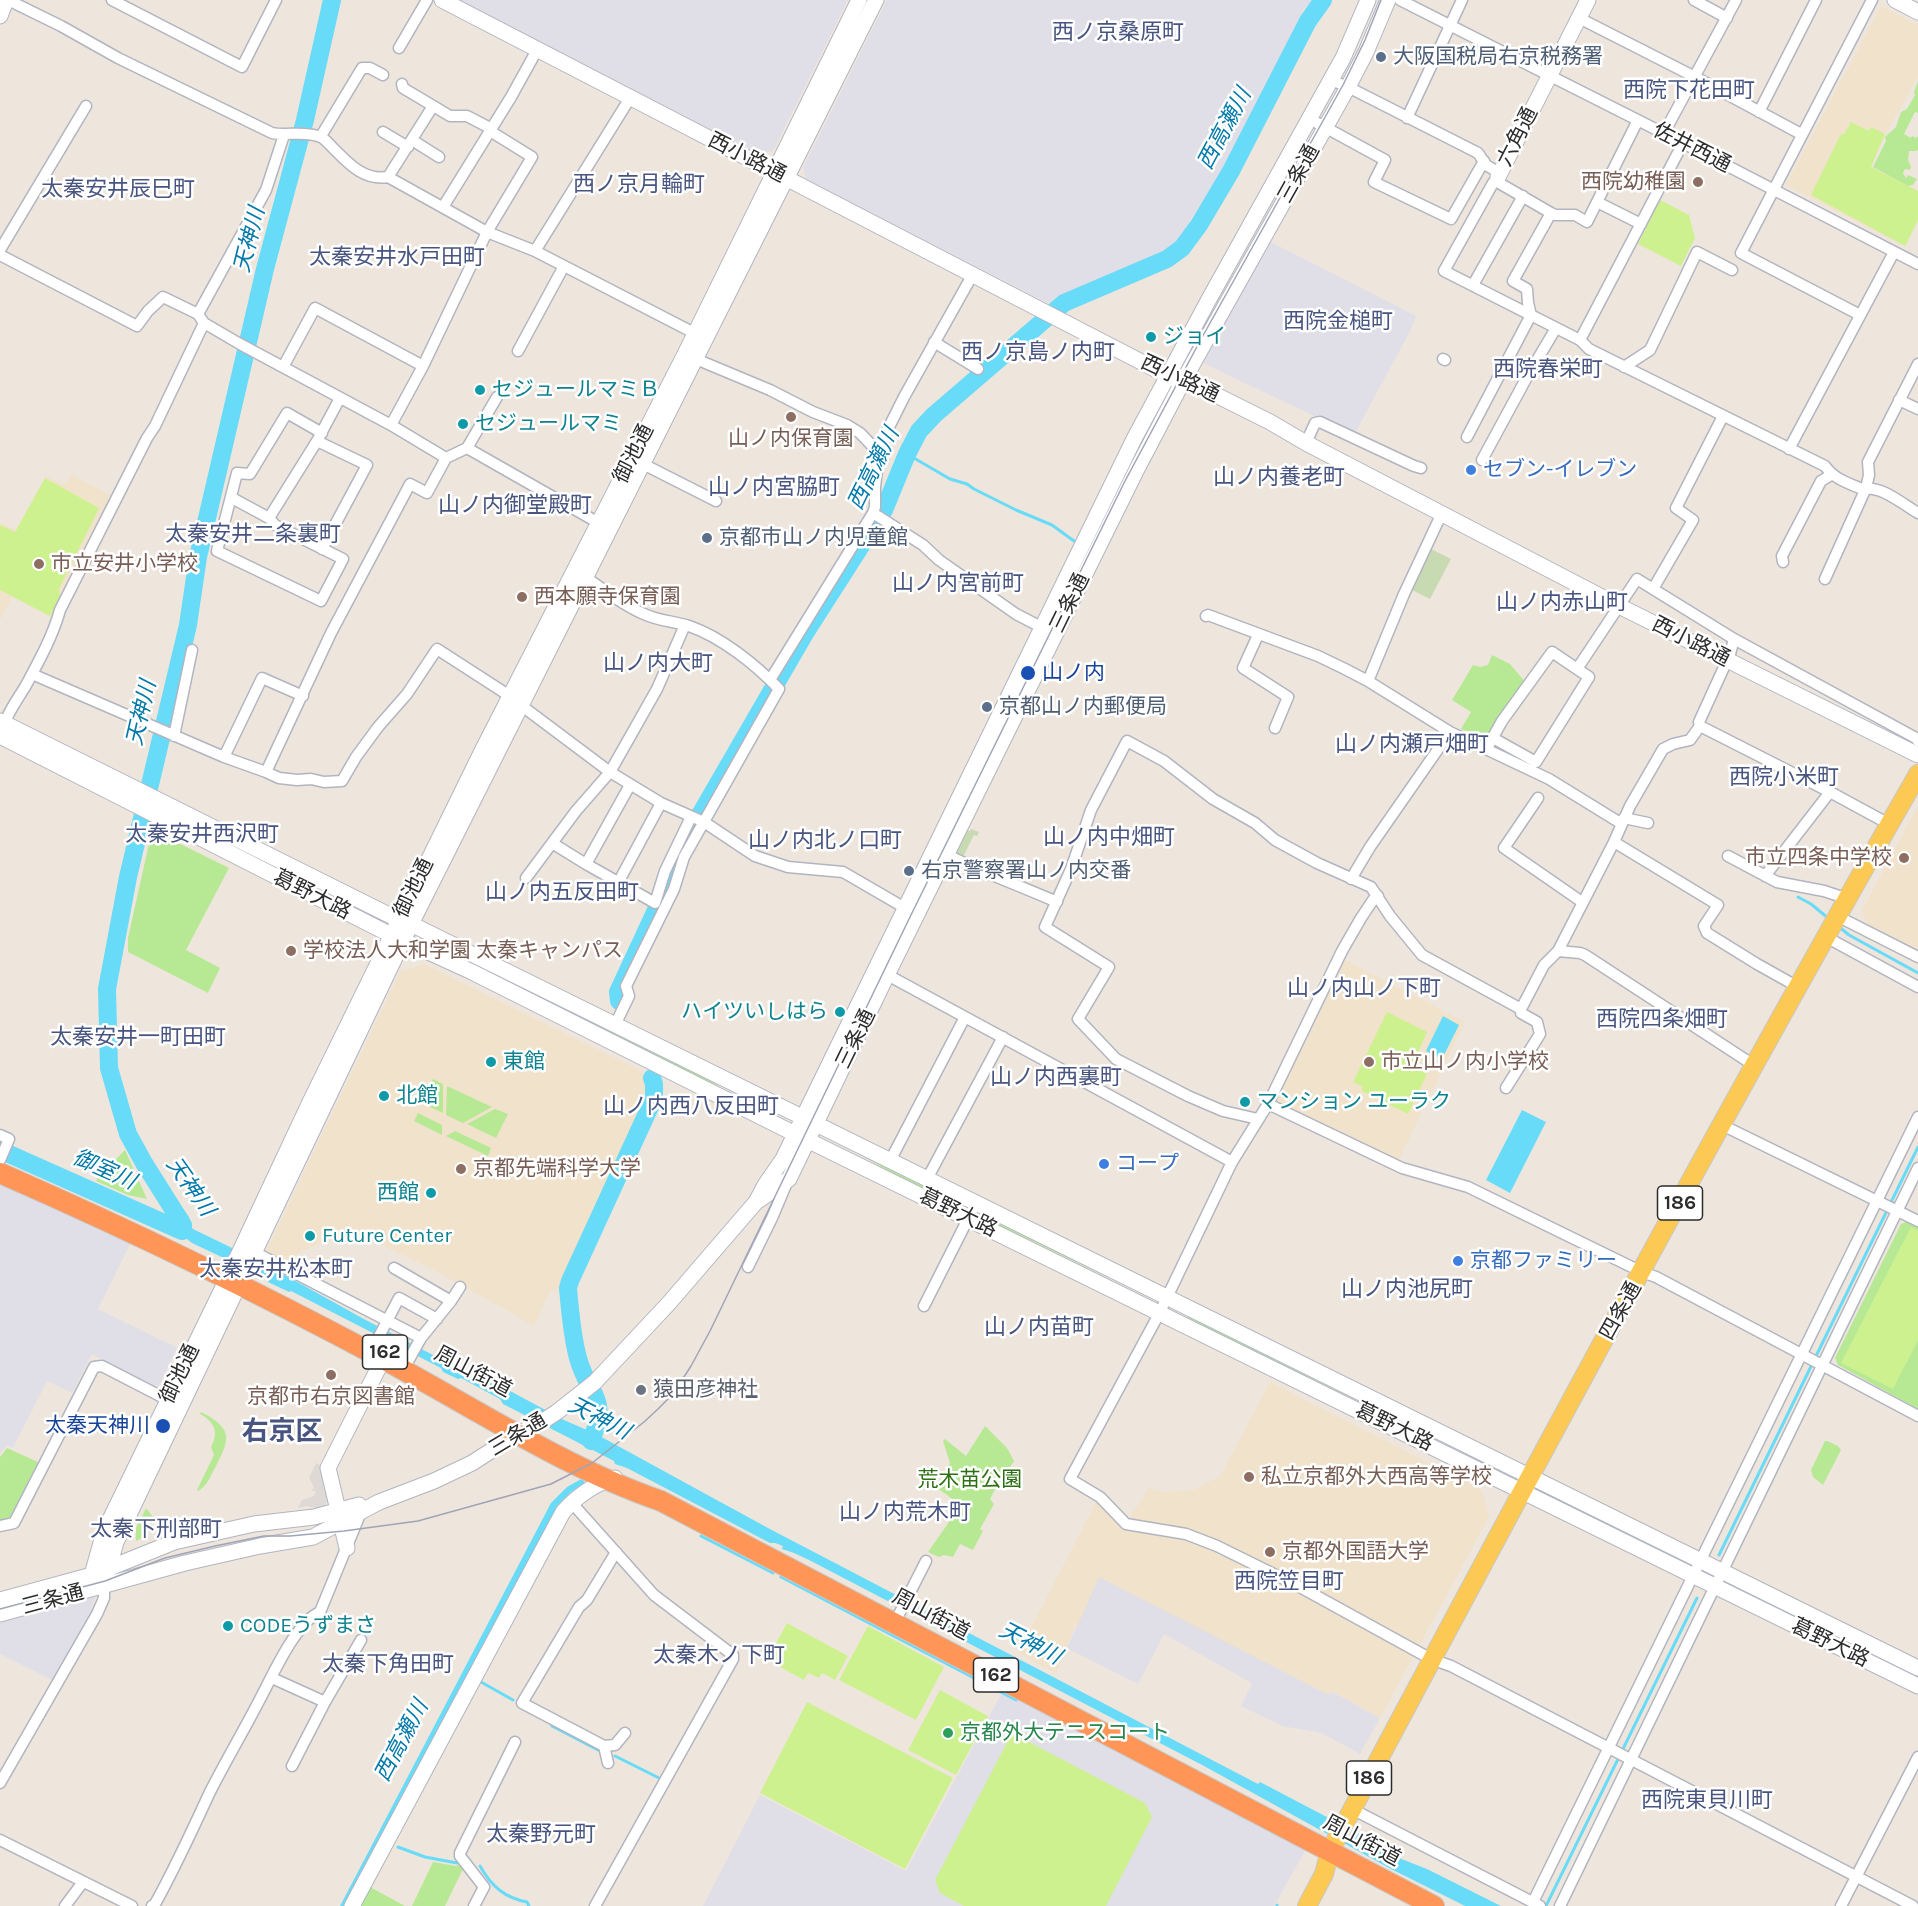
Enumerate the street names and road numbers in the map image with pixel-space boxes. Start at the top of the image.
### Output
street label: 六角通 [1492,103,1544,171]
street label: 佐井西通 [1649,118,1735,178]
street label: 西小路通 [704,128,790,188]
street label: 三条通 [1273,140,1325,208]
street label: 西小路通 [1137,350,1223,408]
street label: 御池通 [608,420,660,488]
street label: 三条通 [1045,569,1095,637]
street label: 西小路通 [1648,612,1734,672]
street label: 御池通 [389,854,439,922]
street label: 葛野大路 [269,865,355,925]
street label: 三条通 [831,1005,881,1073]
street label: 葛野大路 [915,1183,1001,1243]
road number: 186 [1658,1186,1702,1220]
street label: 四条通 [1595,1277,1647,1345]
road number: 162 [362,1335,408,1369]
street label: 御池通 [155,1340,205,1408]
street label: 周山街道 [430,1341,516,1403]
street label: 葛野大路 [1351,1397,1437,1457]
street label: 三条通 [485,1408,551,1462]
street label: 三条通 [19,1580,87,1620]
street label: 周山街道 [888,1584,974,1646]
street label: 葛野大路 [1787,1613,1873,1673]
road number: 162 [974,1658,1018,1692]
road number: 186 [1346,1761,1392,1795]
street label: 周山街道 [1319,1810,1405,1872]

